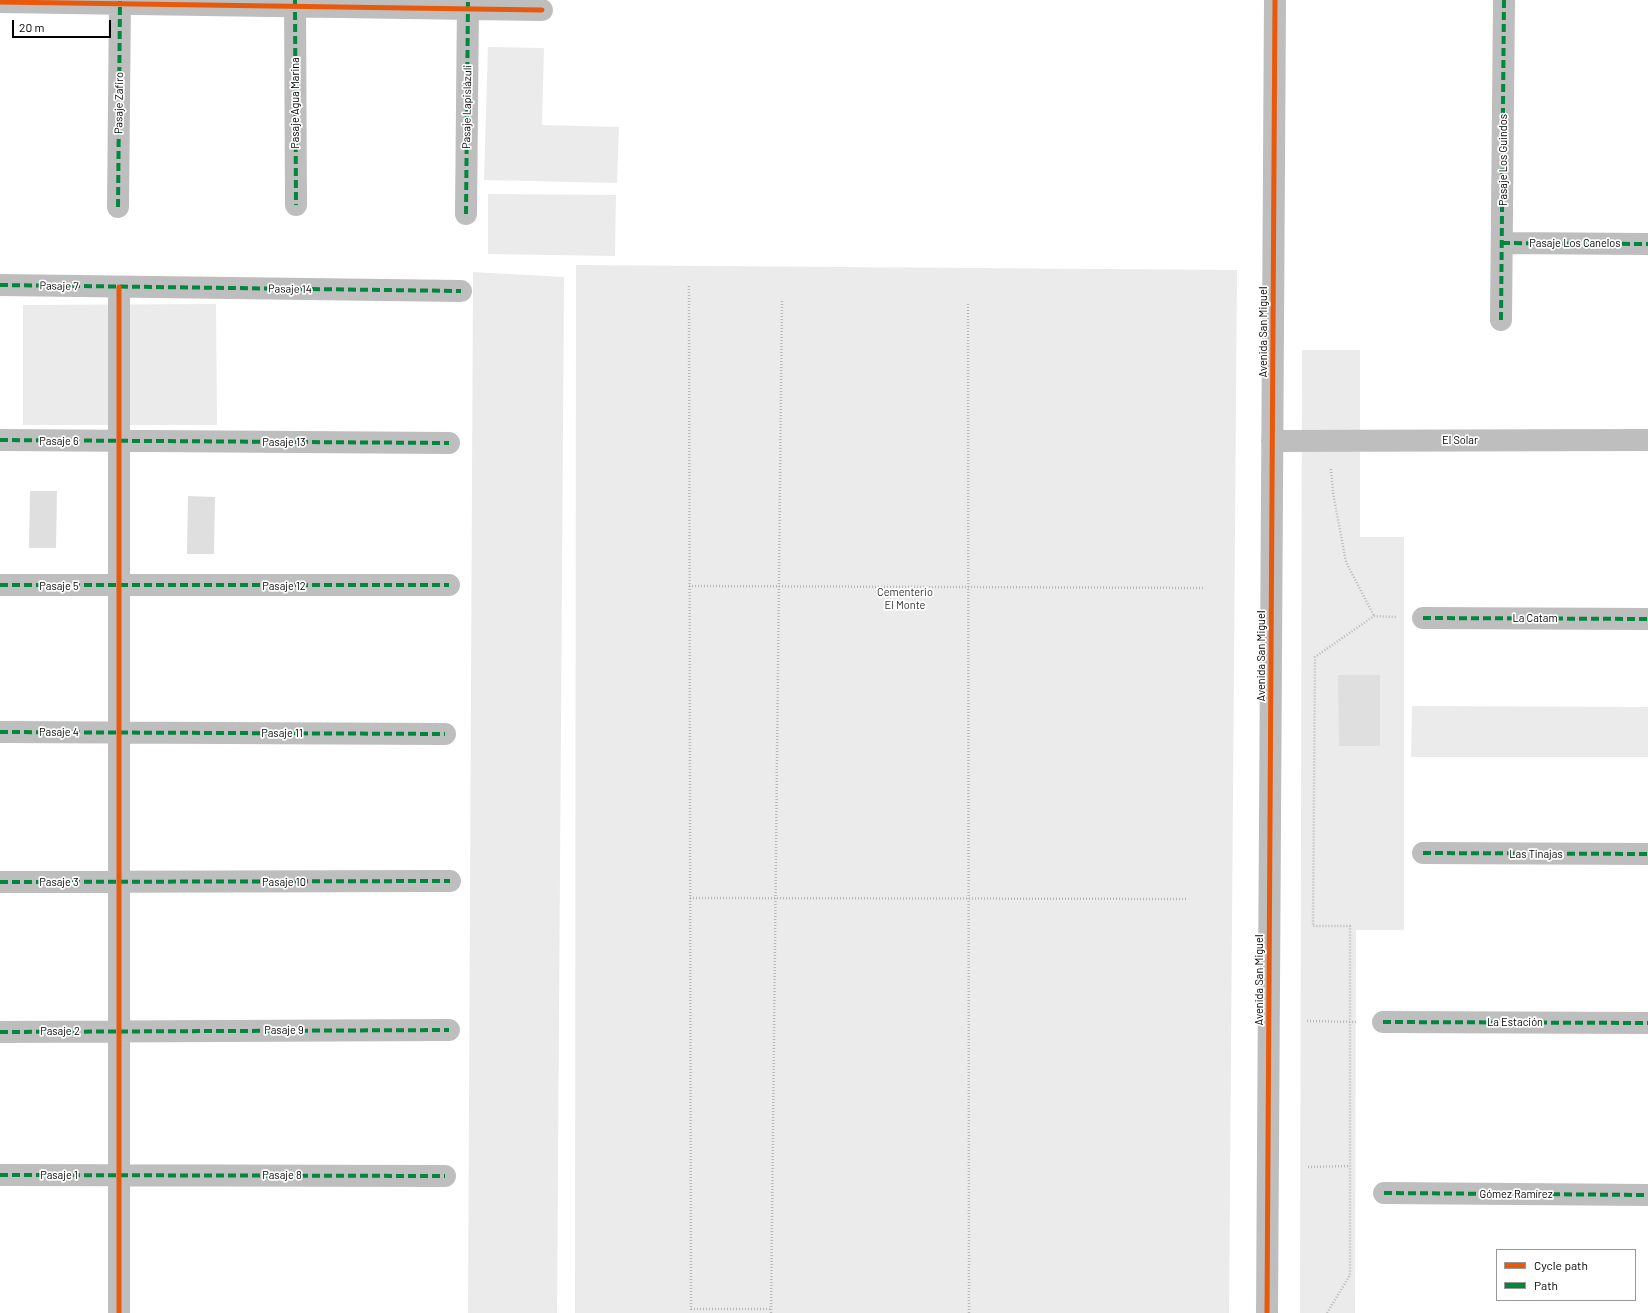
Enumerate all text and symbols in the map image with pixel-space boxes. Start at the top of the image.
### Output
scale bar [14,12,113,38]
text: 20 m [19,20,45,34]
street label: Pasaje Agua Marina [288,57,302,149]
street label: Pasaje Lapislázuli [460,65,474,149]
street label: Pasaje Zafiro [112,72,126,134]
street label: Pasaje Los Guindos [1496,114,1510,206]
street label: Pasaje Los Canelos [1529,236,1621,250]
street label: Pasaje 7 [39,279,79,293]
street label: Pasaje 14 [268,282,312,296]
street label: Avenida San Miguel [1256,287,1270,377]
street label: El Solar [1442,433,1478,447]
street label: Pasaje 6 [39,434,79,448]
street label: Pasaje 13 [262,435,306,449]
street label: Pasaje 5 [39,579,79,593]
street label: Pasaje 12 [262,579,306,593]
park label: Cementerio El Monte [877,585,933,611]
street label: Avenida San Miguel [1254,611,1268,701]
street label: La Catam [1513,611,1557,625]
street label: Pasaje 4 [39,725,79,739]
street label: Pasaje 11 [261,726,303,740]
street label: Las Tinajas [1509,847,1563,861]
street label: Pasaje 3 [39,875,79,889]
street label: Pasaje 10 [262,875,306,889]
street label: Avenida San Miguel [1252,935,1266,1025]
street label: La Estación [1487,1015,1543,1029]
street label: Pasaje 9 [264,1023,304,1037]
street label: Pasaje 2 [40,1024,80,1038]
street label: Pasaje 1 [40,1168,78,1182]
street label: Pasaje 8 [262,1168,302,1182]
street label: Gómez Ramírez [1479,1187,1553,1201]
legend [1496,1249,1636,1301]
text: Cycle path [1534,1258,1588,1272]
text: Path [1534,1278,1558,1292]

